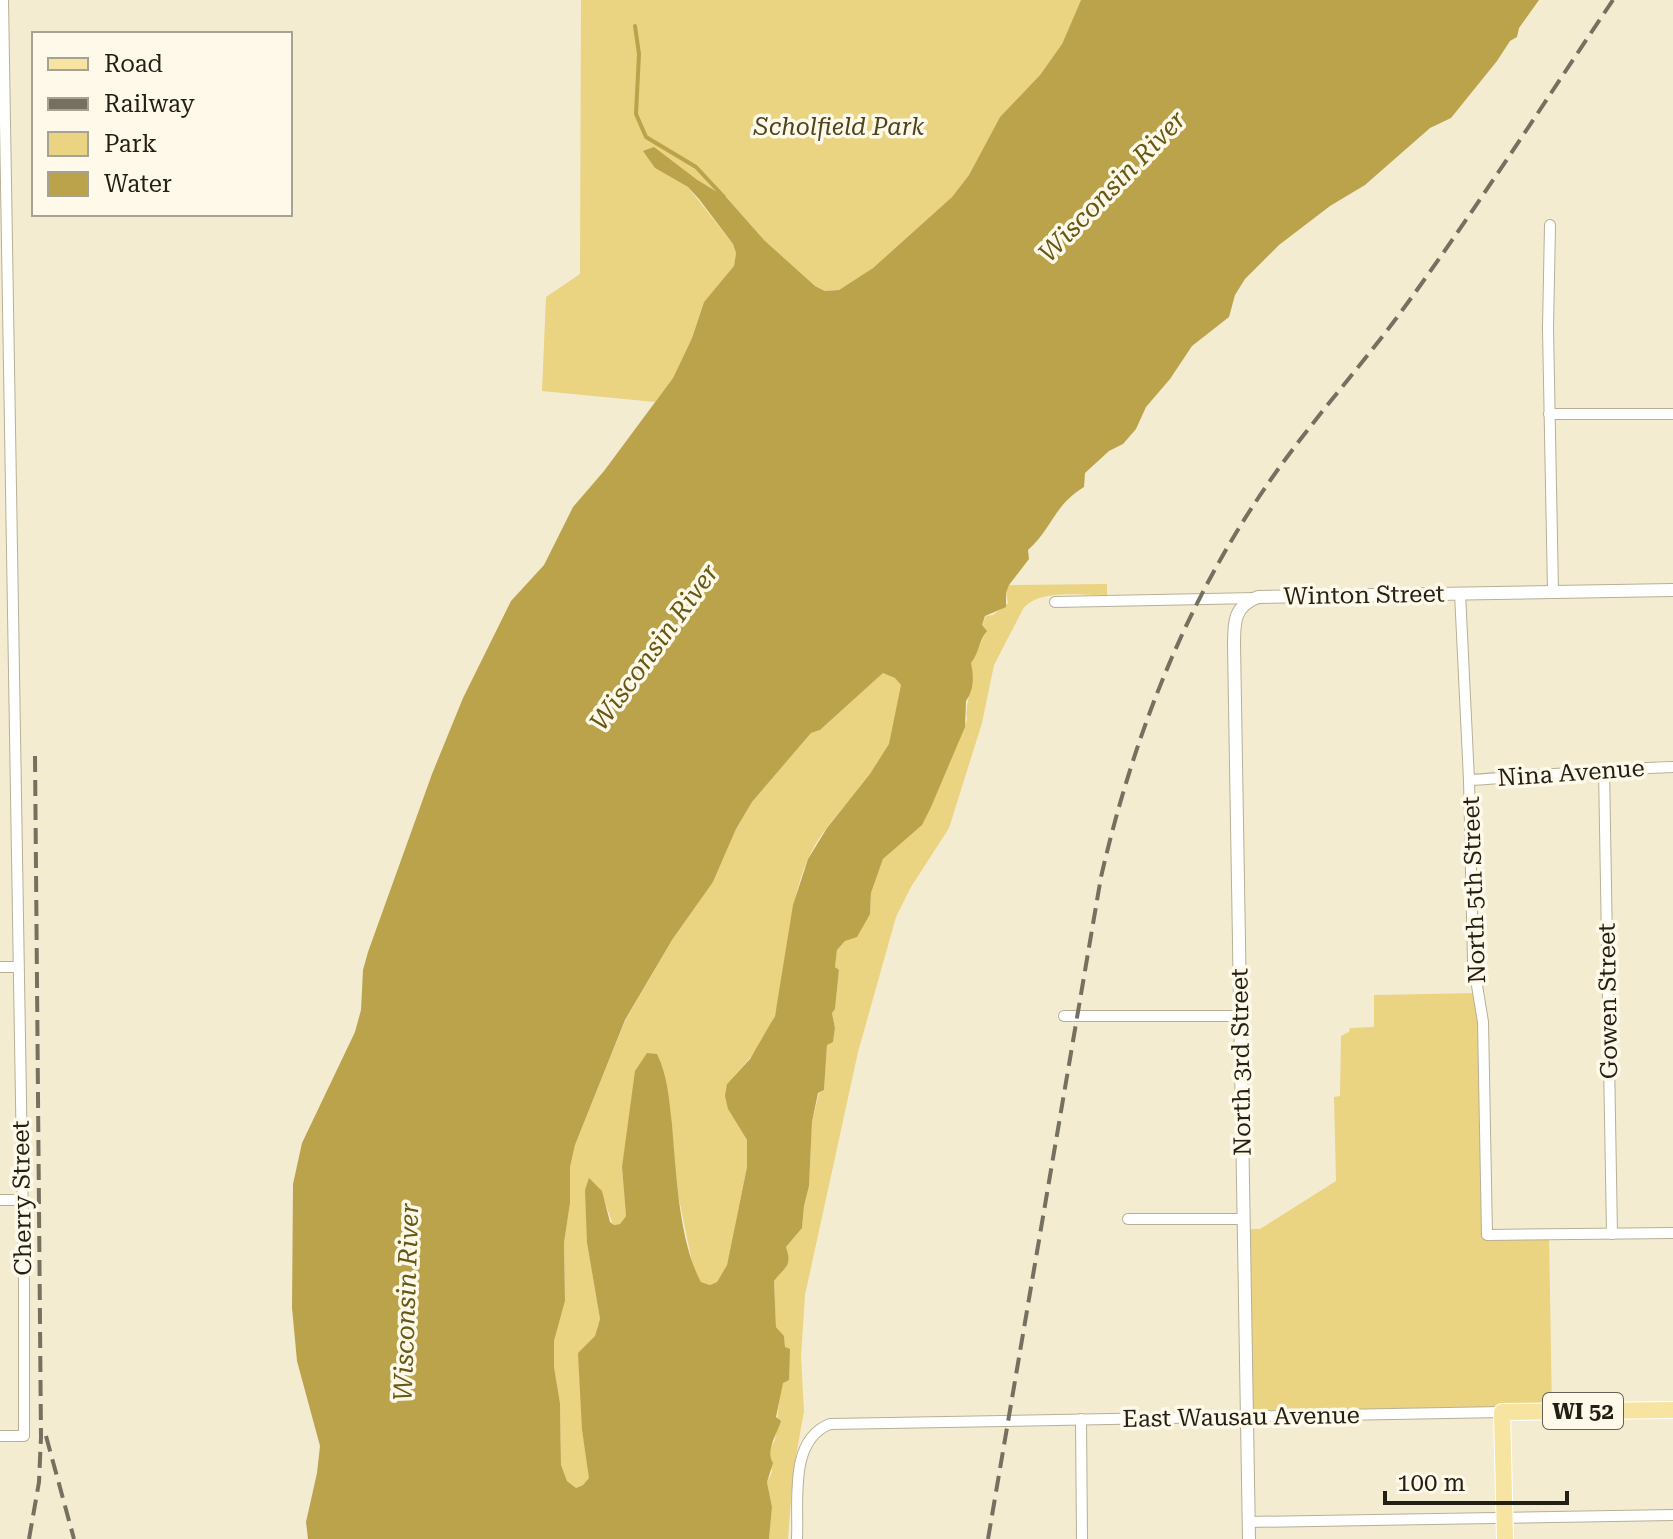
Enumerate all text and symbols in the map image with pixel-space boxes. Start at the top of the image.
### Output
legend [32,32,292,216]
text: Road [104,50,163,78]
text: Railway [104,90,195,118]
water label: Wisconsin River [1032,104,1192,268]
park label: Scholfield Park [753,113,924,141]
text: Park [104,130,157,158]
text: Water [104,170,172,198]
water label: Wisconsin River [584,558,725,736]
street label: Winton Street [1283,580,1445,610]
street label: Nina Avenue [1496,754,1646,792]
street label: North 5th Street [1457,796,1491,984]
street label: Gowen Street [1593,923,1623,1079]
street label: North 3rd Street [1225,968,1257,1156]
street label: Cherry Street [7,1120,37,1276]
water label: Wisconsin River [388,1202,424,1402]
road number: WI 52 [1543,1393,1623,1429]
street label: East Wausau Avenue [1122,1401,1360,1433]
scale bar [1385,1455,1567,1505]
text: 100 m [1397,1469,1465,1497]

